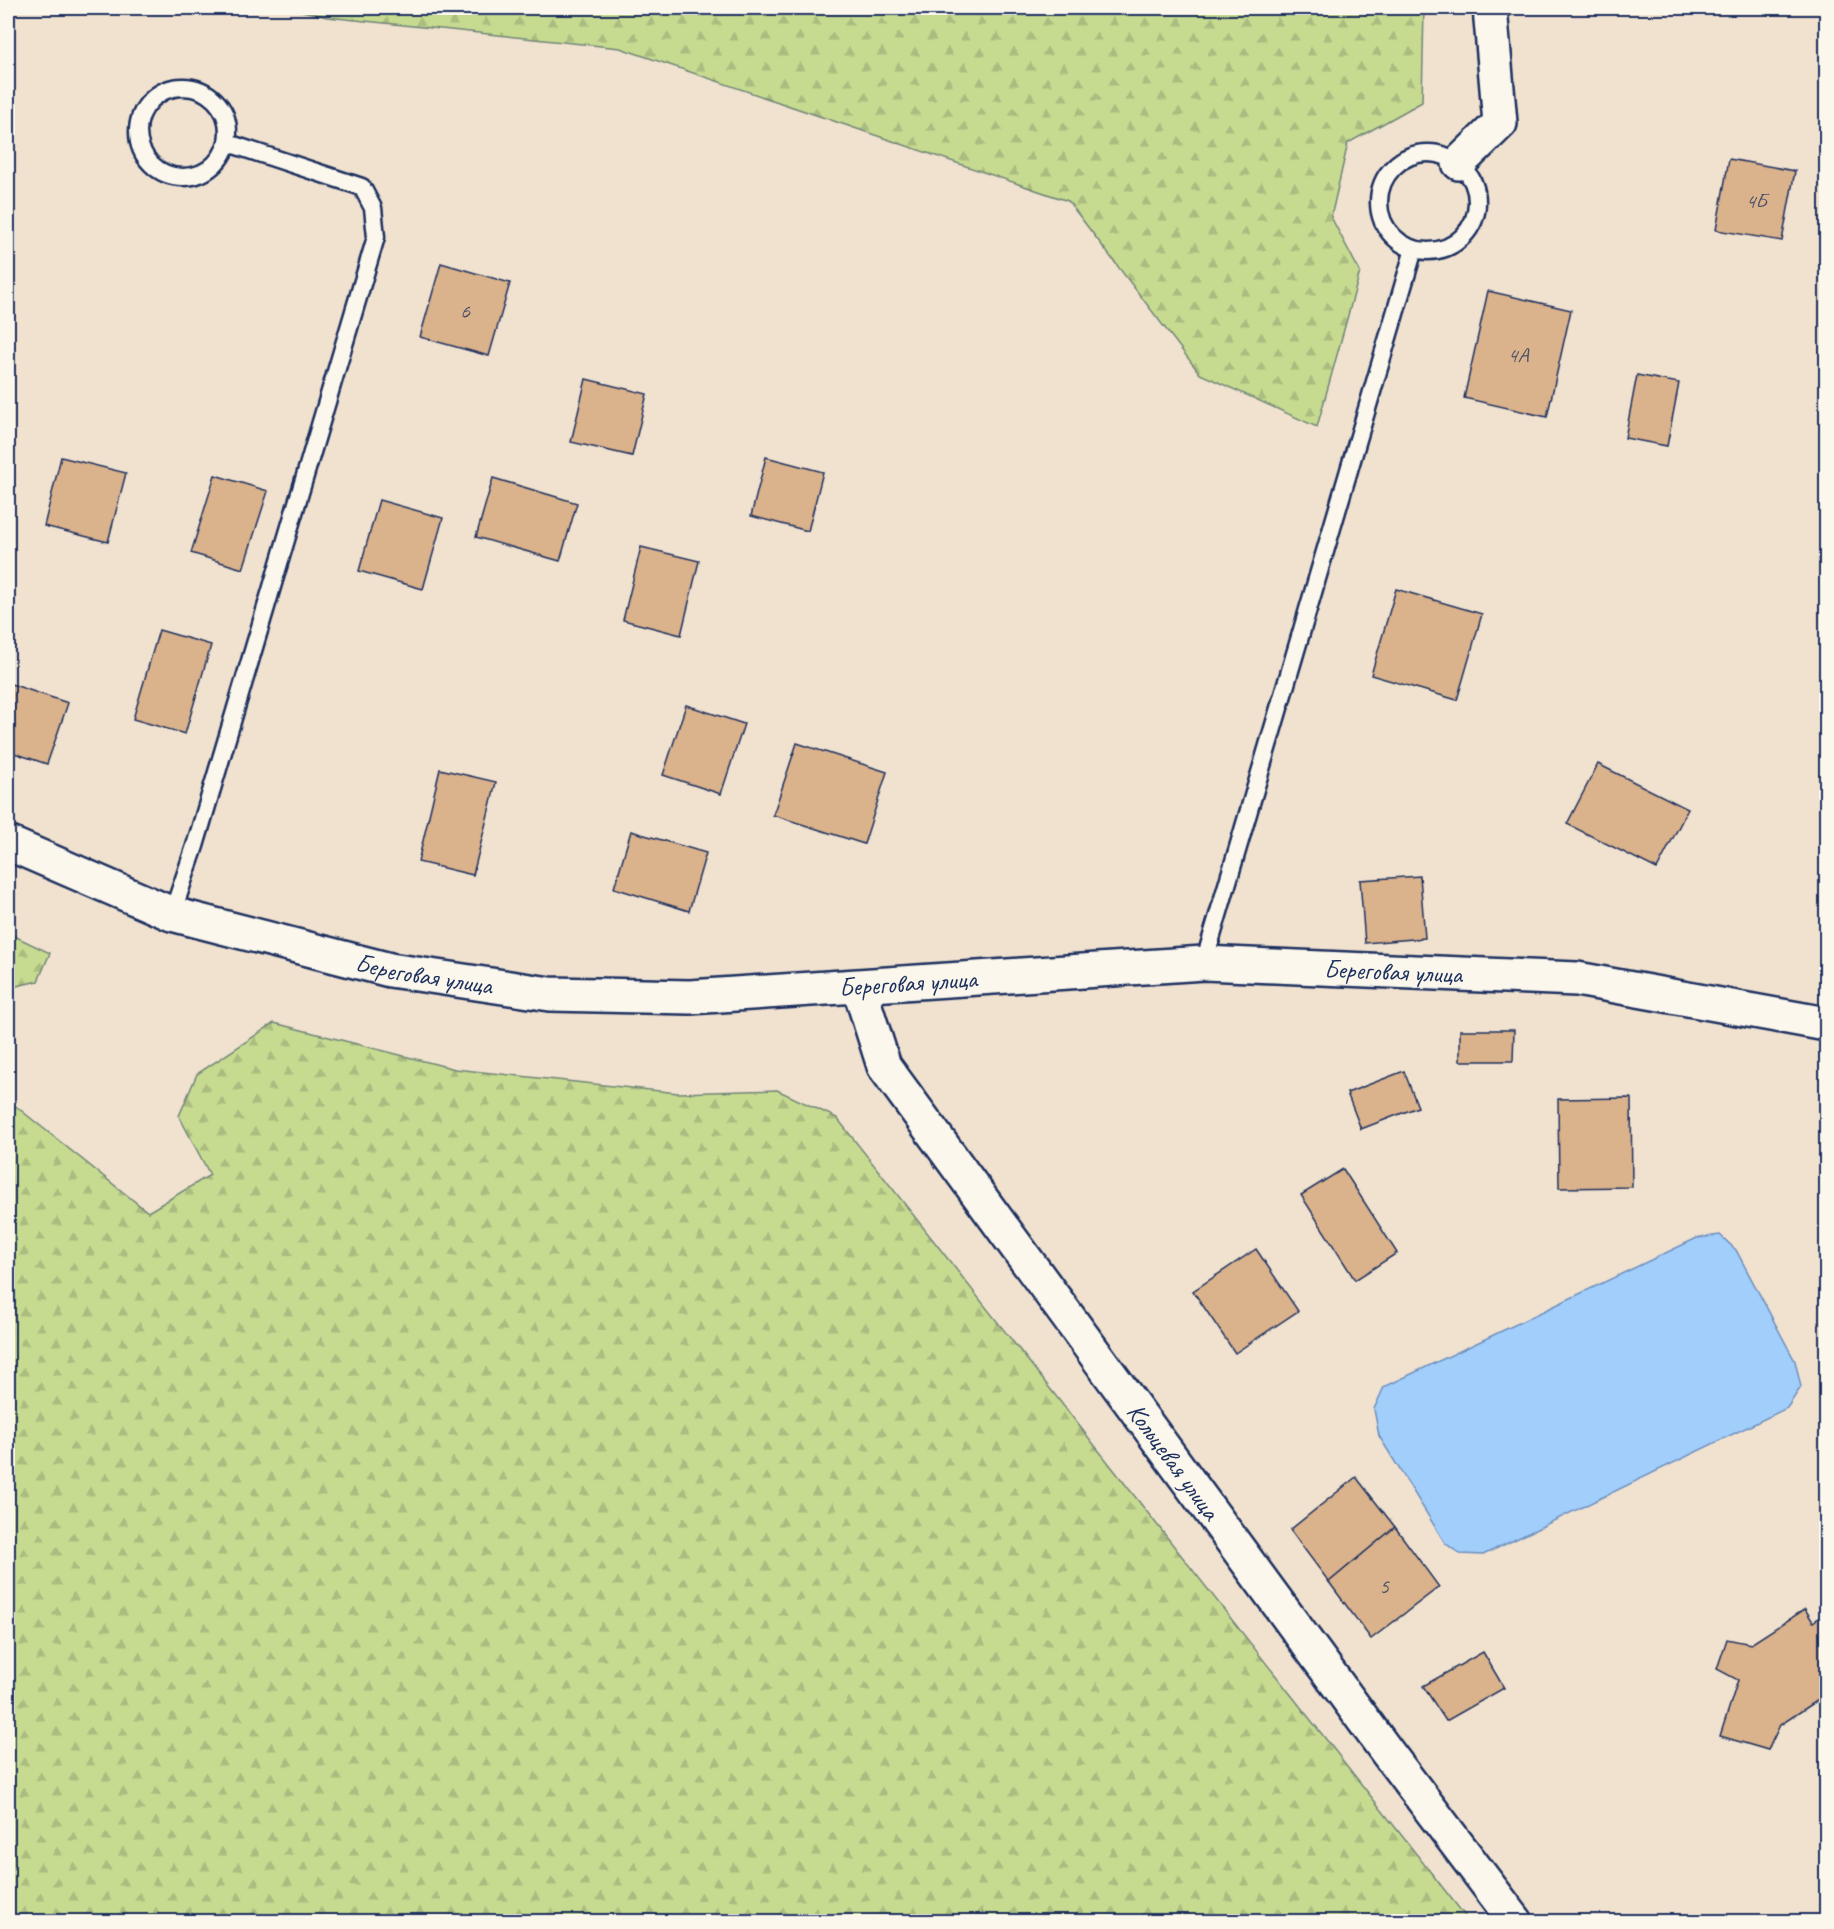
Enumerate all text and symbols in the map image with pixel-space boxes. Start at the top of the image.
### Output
house number: 4Б [1745,187,1770,215]
house number: 6 [460,297,471,325]
house number: 4А [1508,341,1529,369]
street label: Береговая улица [352,946,496,1002]
street label: Береговая улица [1323,952,1464,991]
street label: Береговая улица [838,962,980,1004]
street label: Кольцевая улица [1119,1396,1228,1528]
house number: 5 [1379,1572,1390,1600]

